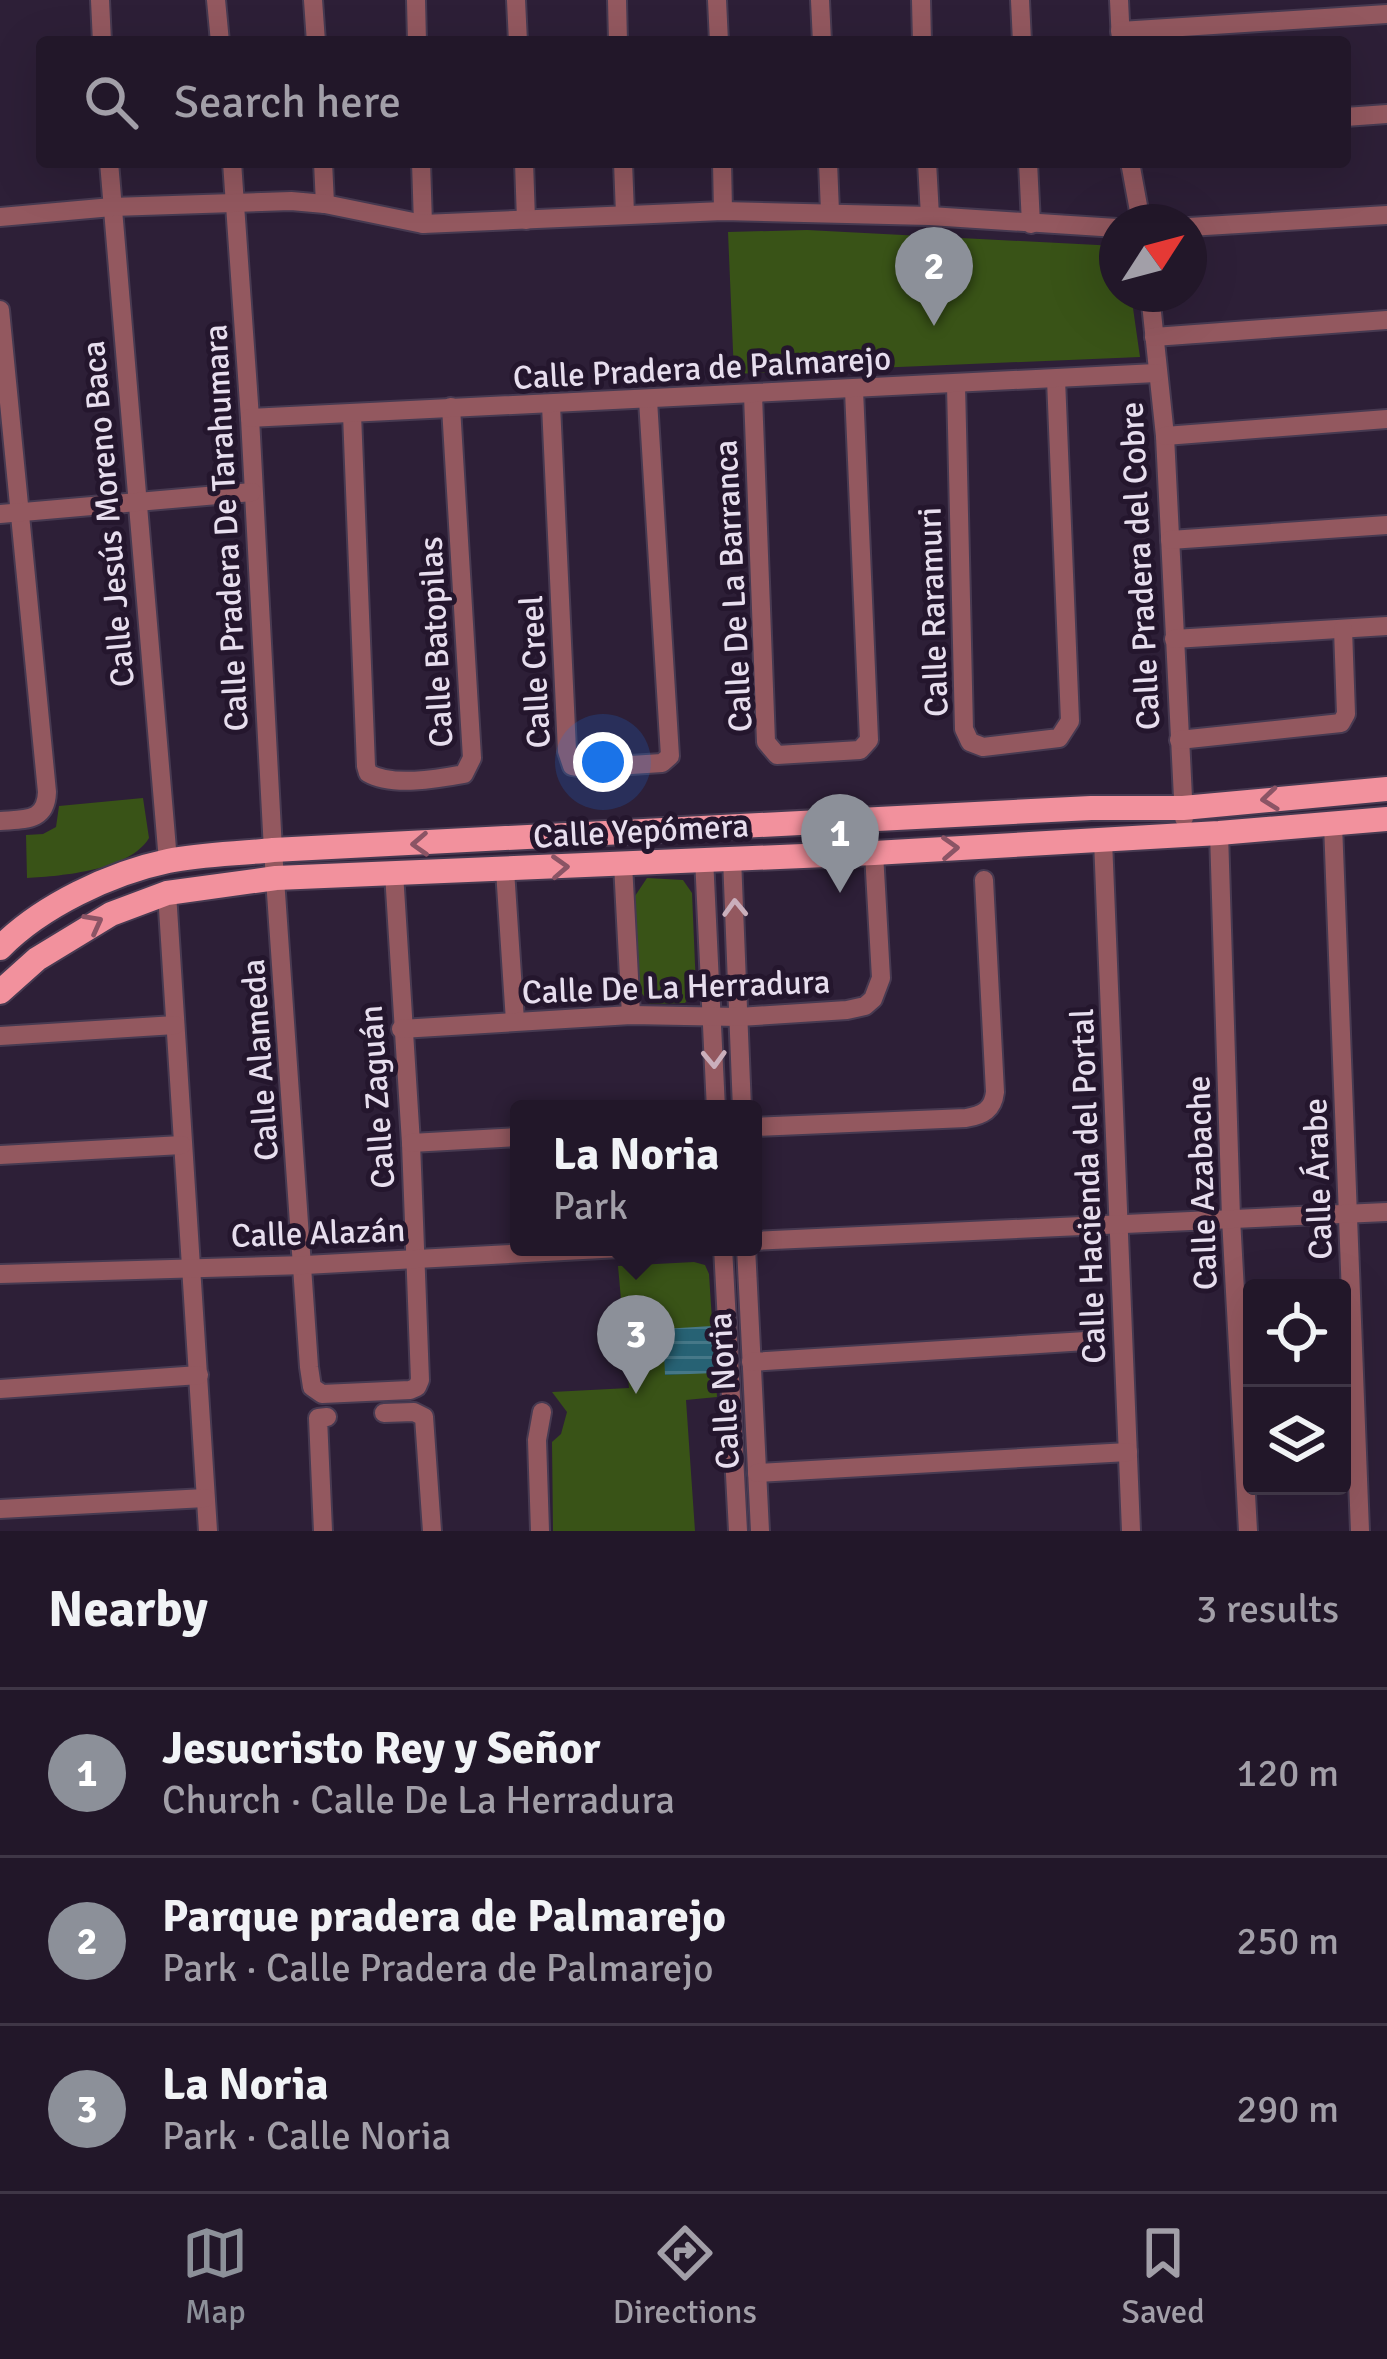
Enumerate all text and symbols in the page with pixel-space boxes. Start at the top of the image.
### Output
search box [36,36,1351,168]
icon: search [78,69,144,135]
text: Search here [174,75,401,130]
north arrow [1099,204,1207,312]
pin: 2 [895,227,973,326]
street label: Calle Pradera De Tarahumara [195,323,258,732]
street label: Calle Pradera de Palmarejo [512,338,892,399]
street label: Calle Jesús Moreno Baca [73,339,144,689]
street label: Calle Pradera del Cobre [1111,401,1170,731]
street label: Calle De La Barranca [705,439,762,733]
street label: Calle Raramuri [909,506,958,718]
street label: Calle Batopilas [411,535,462,748]
street label: Calle Creel [511,594,560,749]
your location [573,732,633,792]
one-way arrow [1261,786,1280,811]
pin: 1 [801,794,879,893]
street label: Calle Yepómera [532,805,750,858]
one-way arrow [410,831,429,857]
one-way arrow [941,836,960,862]
one-way arrow [551,854,570,880]
one-way arrow [722,898,748,917]
one-way arrow [81,914,102,937]
street label: Calle Alameda [233,958,288,1162]
street label: Calle De La Herradura [521,962,831,1013]
street label: Calle Zaguán [351,1004,404,1190]
street label: Calle Hacienda del Portal [1062,1008,1115,1364]
one-way arrow [701,1050,727,1069]
street label: Calle Azabache [1178,1075,1227,1291]
street label: Calle Árabe [1295,1097,1342,1260]
popup [510,1100,762,1256]
text: La Noria [553,1127,719,1182]
text: Park [553,1182,628,1230]
street label: Calle Alazán [230,1210,406,1257]
map controls [1243,1279,1351,1495]
button: locate [1243,1279,1351,1387]
pin: 3 [597,1295,675,1394]
street label: Calle Noria [700,1312,749,1470]
button: layers [1243,1387,1351,1495]
text: Nearby [48,1578,208,1641]
text: 3 results [1196,1585,1339,1633]
text: Jesucristo Rey y Señor [162,1721,600,1776]
text: 1 [76,1749,98,1797]
text: 120 m [1236,1749,1339,1797]
text: Church · Calle De La Herradura [162,1776,675,1824]
text: Parque pradera de Palmarejo [162,1889,726,1944]
text: 2 [76,1917,98,1965]
text: 250 m [1236,1917,1339,1965]
text: Park · Calle Pradera de Palmarejo [162,1944,713,1992]
text: La Noria [162,2057,329,2112]
text: 3 [76,2085,98,2133]
text: 290 m [1236,2085,1339,2133]
text: Park · Calle Noria [162,2112,451,2160]
tab: Map [182,2220,248,2333]
tab: Directions [613,2220,757,2333]
tab: Saved [1122,2220,1205,2333]

